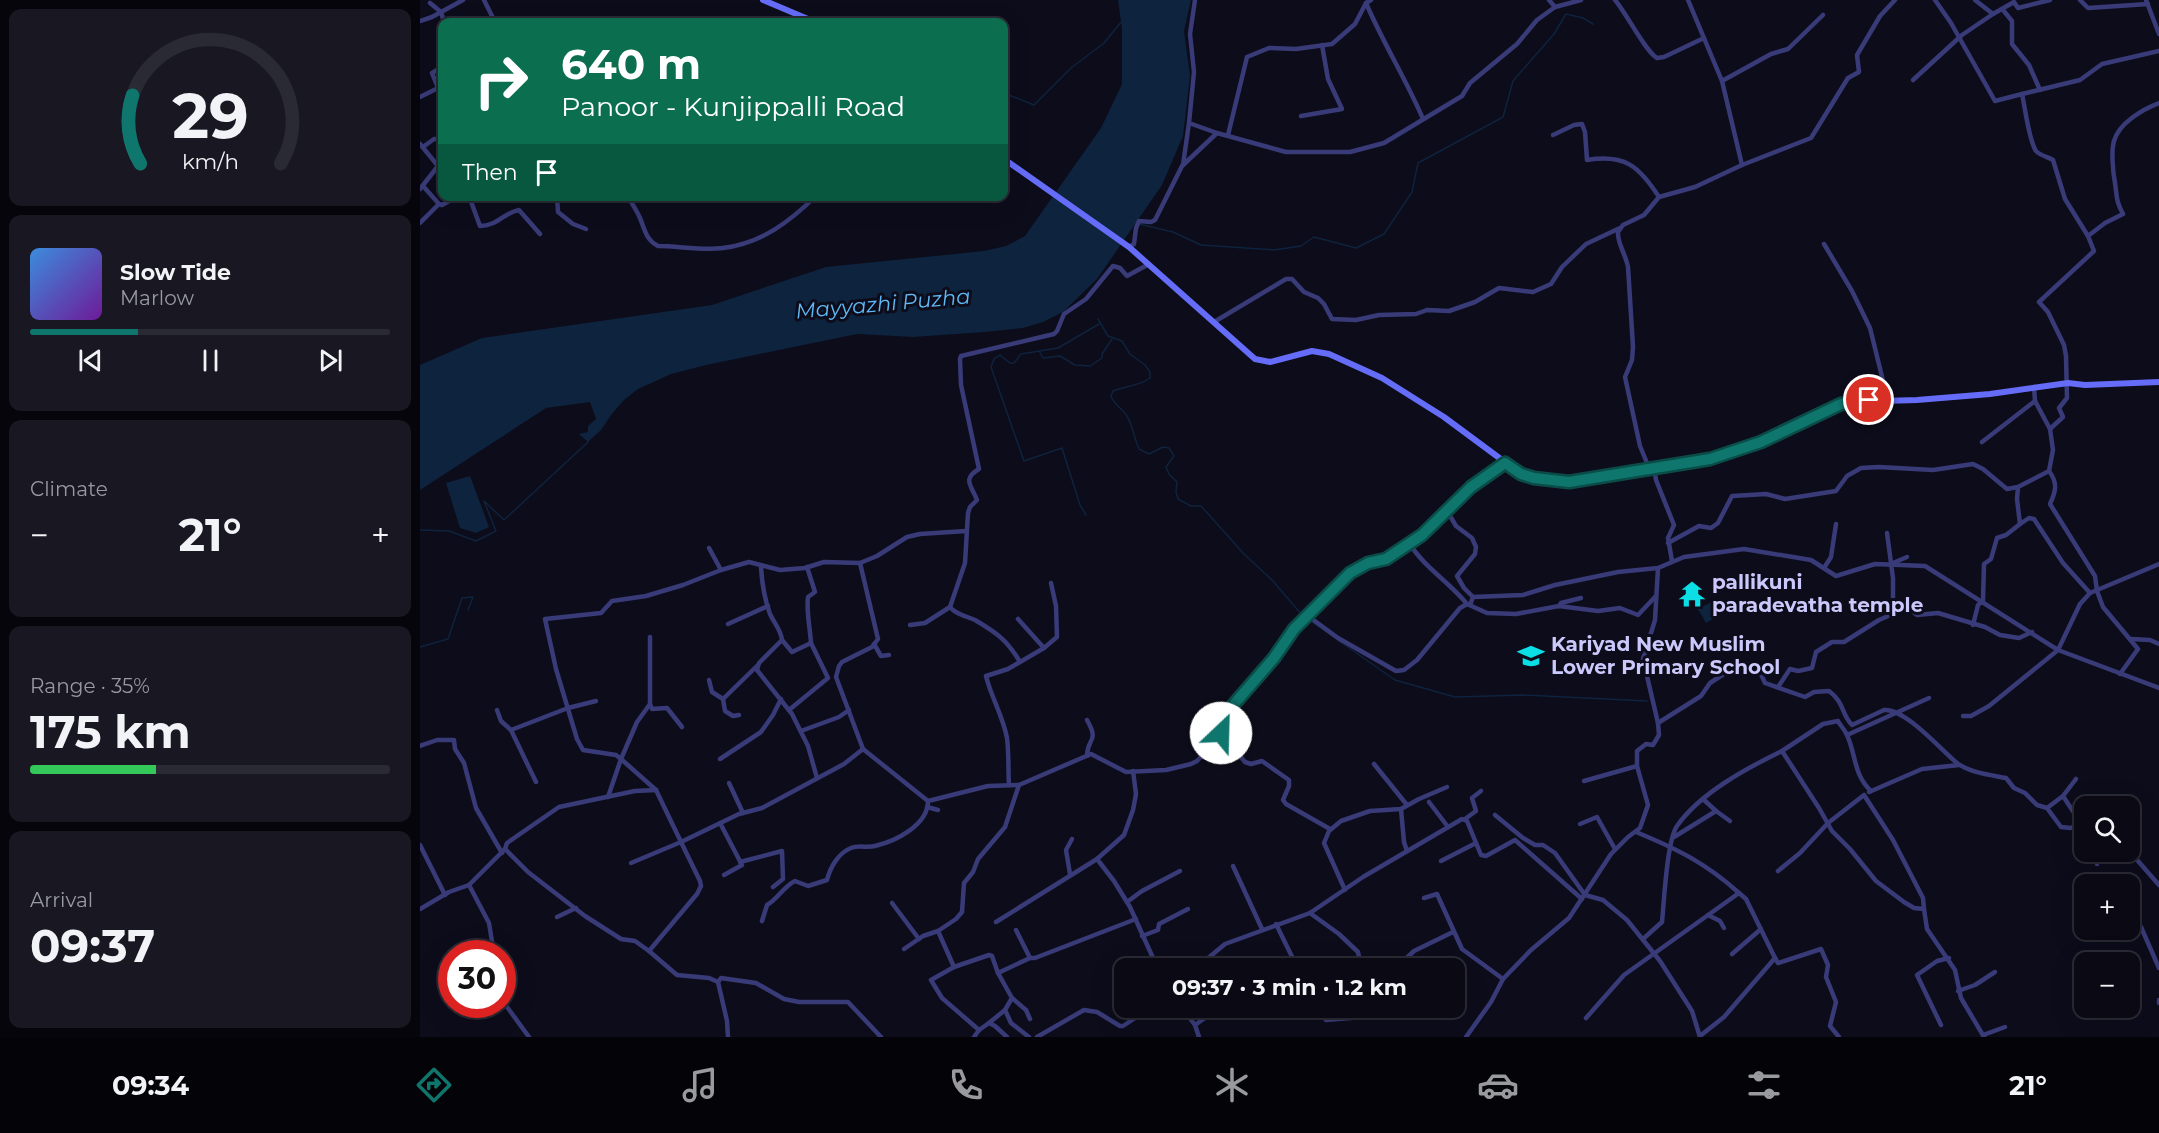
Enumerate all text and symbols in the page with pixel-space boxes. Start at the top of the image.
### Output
text: 640 m [561,38,701,90]
icon: right [462,42,540,120]
text: 29 [172,78,248,154]
text: Panoor - Kunjippalli Road [561,90,905,123]
text: km/h [181,149,239,175]
icon: arrive [530,156,563,189]
text: Then [462,159,518,186]
text: Slow Tide [120,259,231,286]
water label: Mayyazhi Puzha [795,283,971,324]
text: Marlow [120,286,194,310]
icon: previous [74,344,107,377]
icon: pause [194,344,227,377]
icon: next [314,344,347,377]
pin [1843,374,1894,425]
icon: arrive [1852,383,1885,416]
text: Climate [30,477,108,501]
text: 21° [178,507,242,562]
text: − [30,515,49,555]
text: + [371,515,390,555]
place label: pallikuni paradevatha temple [1712,570,1923,617]
temple icon: pallikuni paradevatha temple [1677,579,1707,609]
place label: Kariyad New Muslim Lower Primary School [1551,632,1780,679]
school or university icon: Kariyad New Muslim Lower Primary School [1516,641,1546,671]
text: Range · 35% [30,674,150,698]
position arrow [1189,701,1253,765]
text: 175 km [30,704,191,759]
map controls [2074,796,2140,1018]
button: search [2074,796,2140,862]
button: + [2074,874,2140,940]
text: Arrival [30,888,93,912]
text: 09:37 [30,918,155,973]
speed limit sign: 30 [438,940,516,1018]
button: − [2074,952,2140,1018]
text: 09:37 · 3 min · 1.2 km [1172,974,1407,1001]
icon: directions [413,1064,455,1106]
icon: music [679,1064,721,1106]
icon: phone [945,1064,987,1106]
icon: climate [1211,1064,1253,1106]
icon: car [1477,1064,1519,1106]
icon: filters [1743,1064,1785,1106]
text: 09:34 [112,1069,189,1102]
text: 21° [2009,1069,2047,1102]

